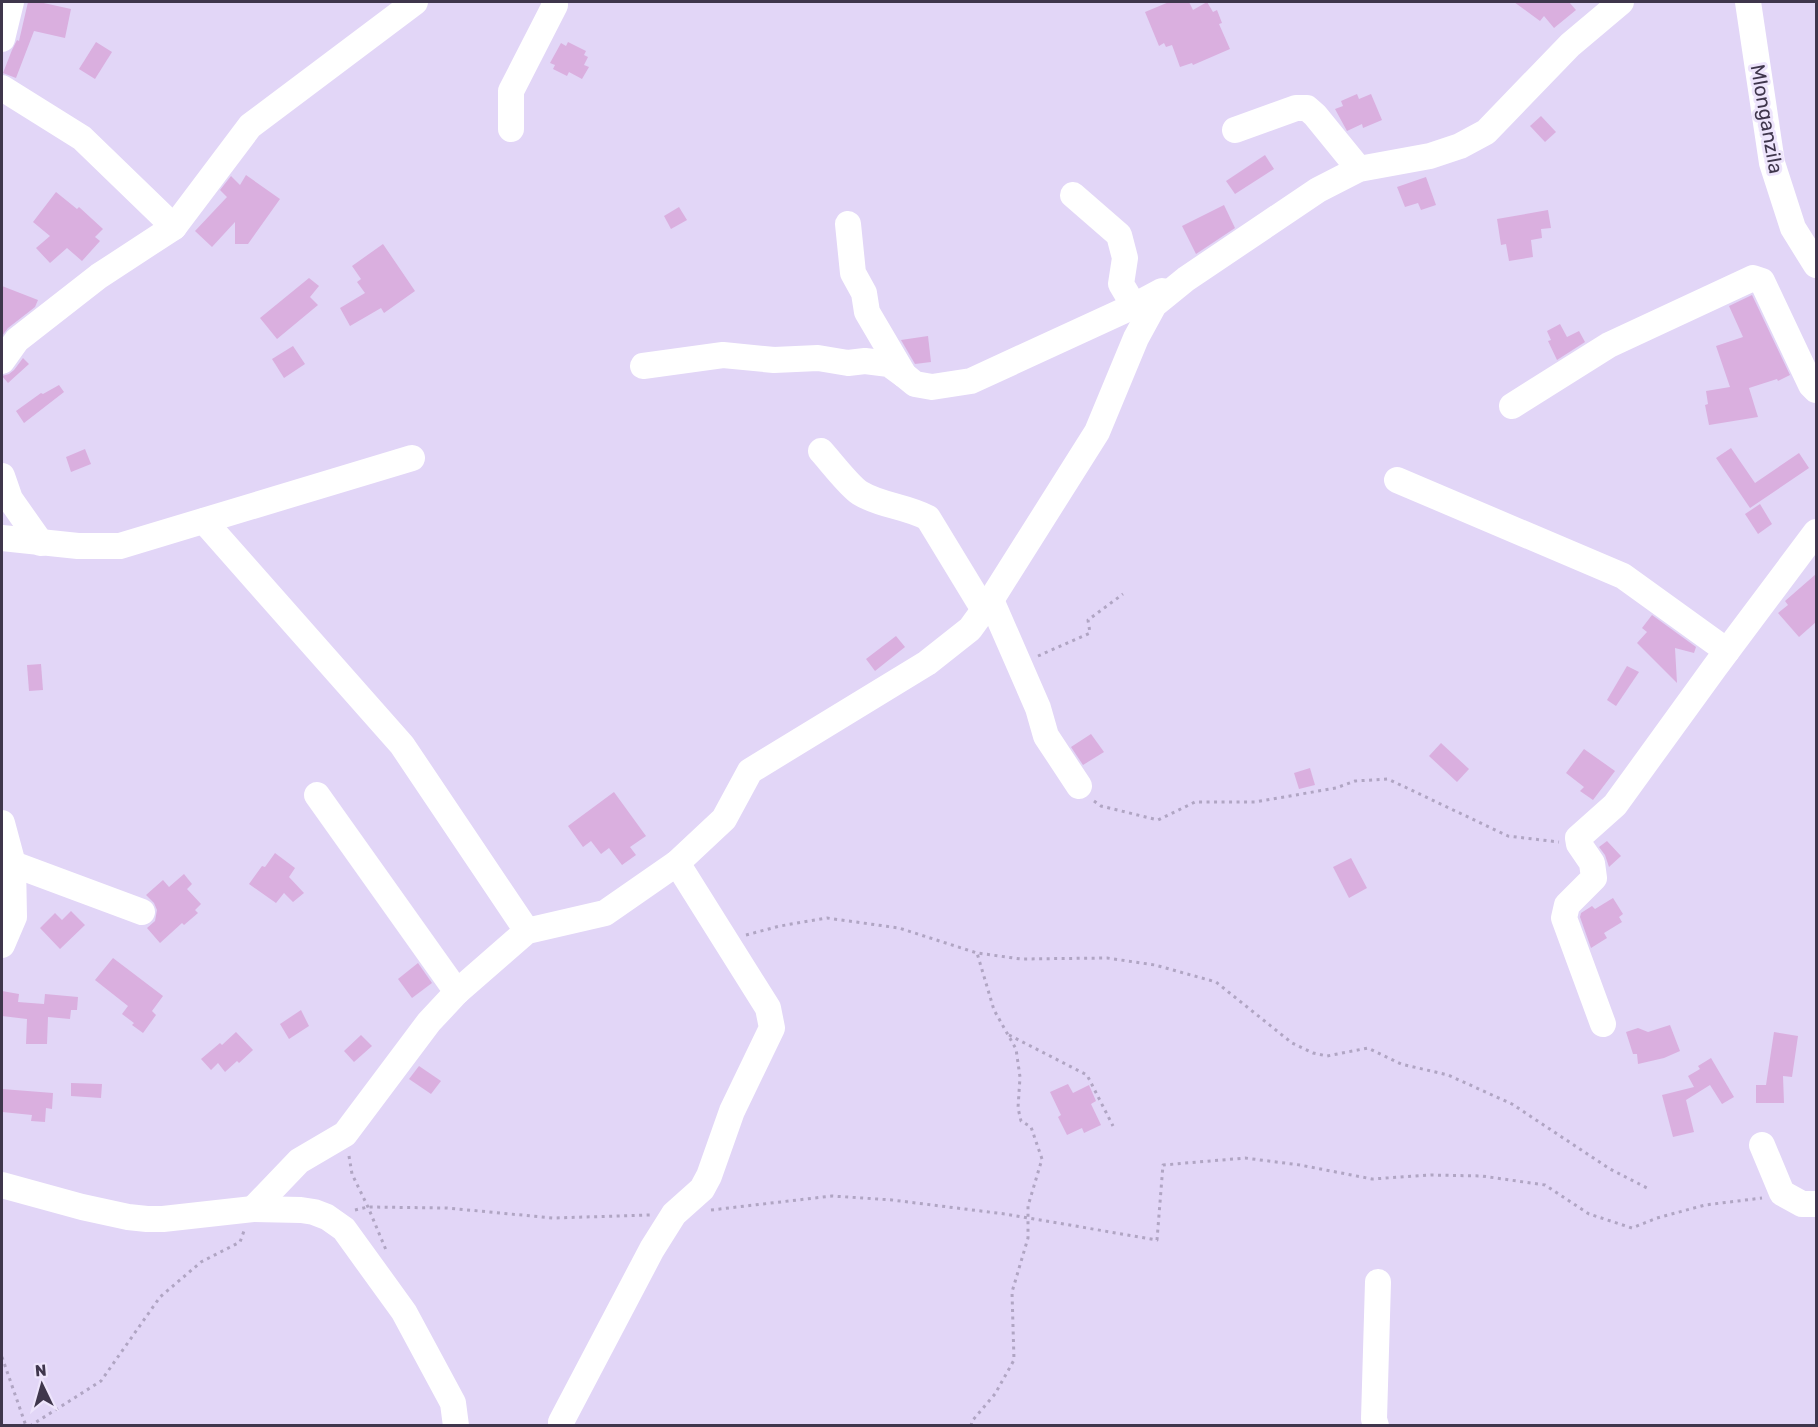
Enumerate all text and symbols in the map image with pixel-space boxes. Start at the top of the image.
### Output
street label: Mlonganzila [1746,63,1788,175]
north arrow [12,1355,72,1415]
text: N [34,1361,47,1381]

